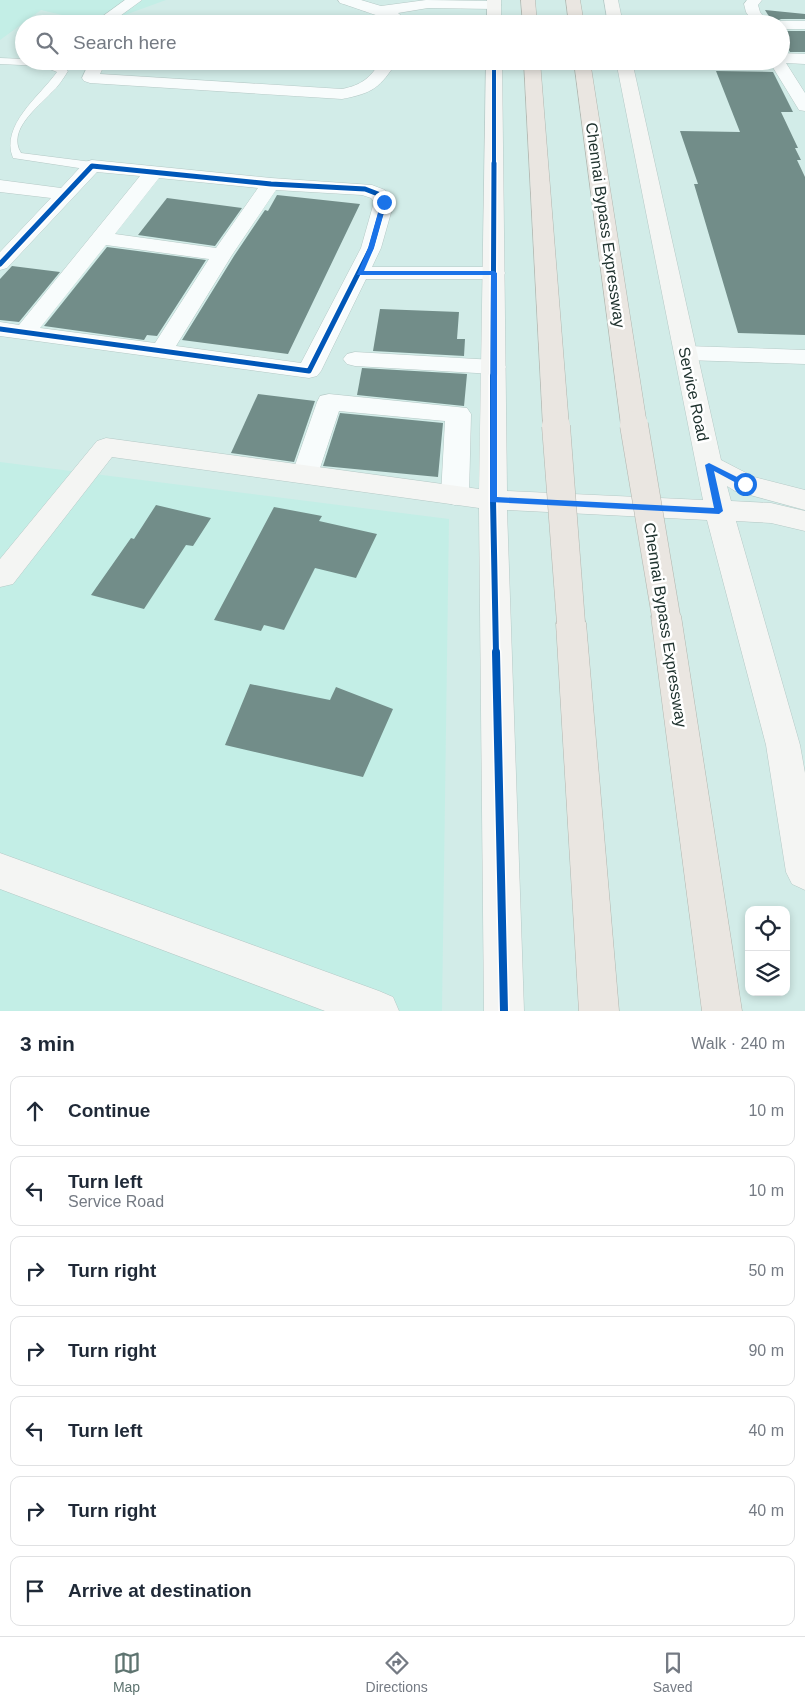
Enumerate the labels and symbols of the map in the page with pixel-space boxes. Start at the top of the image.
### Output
street label: Chennai Bypass Expressway [583,121,628,329]
route end [373,191,396,214]
street label: Service Road [675,345,712,443]
route start [734,473,757,496]
street label: Chennai Bypass Expressway [641,521,690,729]

